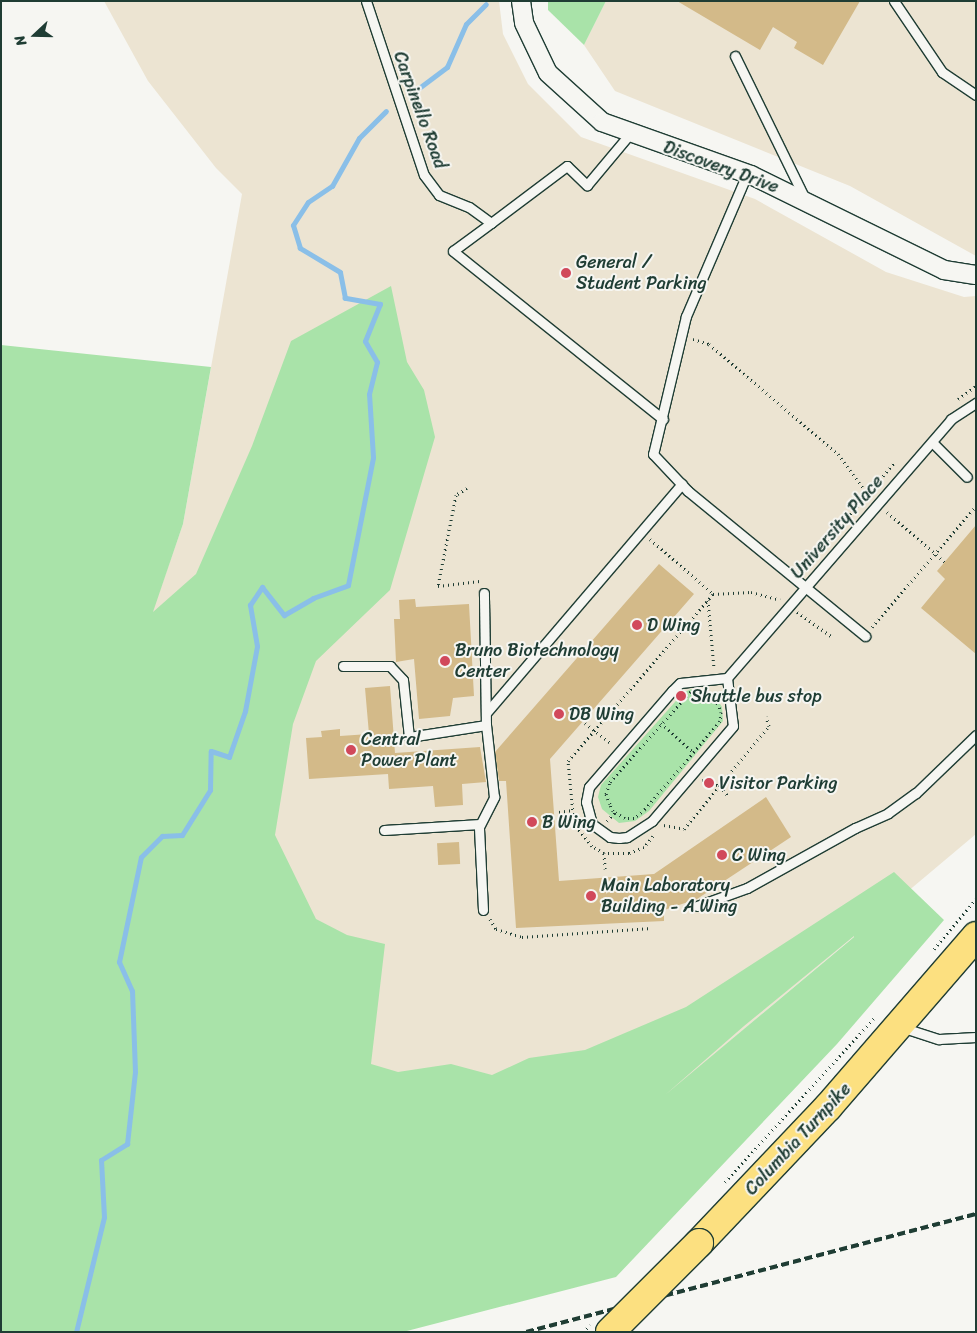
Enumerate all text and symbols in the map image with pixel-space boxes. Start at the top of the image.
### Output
north arrow [10,10,60,60]
text: N [7,32,34,50]
street label: Carpinello Road [389,48,451,172]
street label: Discovery Drive [660,136,782,198]
place label: General / Student Parking [576,252,707,294]
marker: General / Student Parking [560,267,572,279]
street label: University Place [786,471,888,583]
place label: D Wing [647,614,700,636]
marker: D Wing [631,619,643,631]
place label: Bruno Biotechnology Center [455,640,619,682]
marker: Bruno Biotechnology Center [439,655,451,667]
place label: Shuttle bus stop [691,685,823,707]
marker: Shuttle bus stop [675,690,687,702]
place label: DB Wing [569,703,634,725]
marker: DB Wing [553,708,565,720]
place label: Central Power Plant [361,729,457,772]
marker: Central Power Plant [345,744,357,756]
place label: Visitor Parking [719,772,837,794]
marker: Visitor Parking [703,777,715,789]
place label: B Wing [542,811,596,833]
marker: B Wing [526,816,538,828]
place label: C Wing [732,844,786,866]
marker: C Wing [716,849,728,861]
place label: Main Laboratory Building - A Wing [601,875,737,918]
marker: Main Laboratory Building - A Wing [585,890,597,902]
street label: Columbia Turnpike [741,1079,855,1199]

